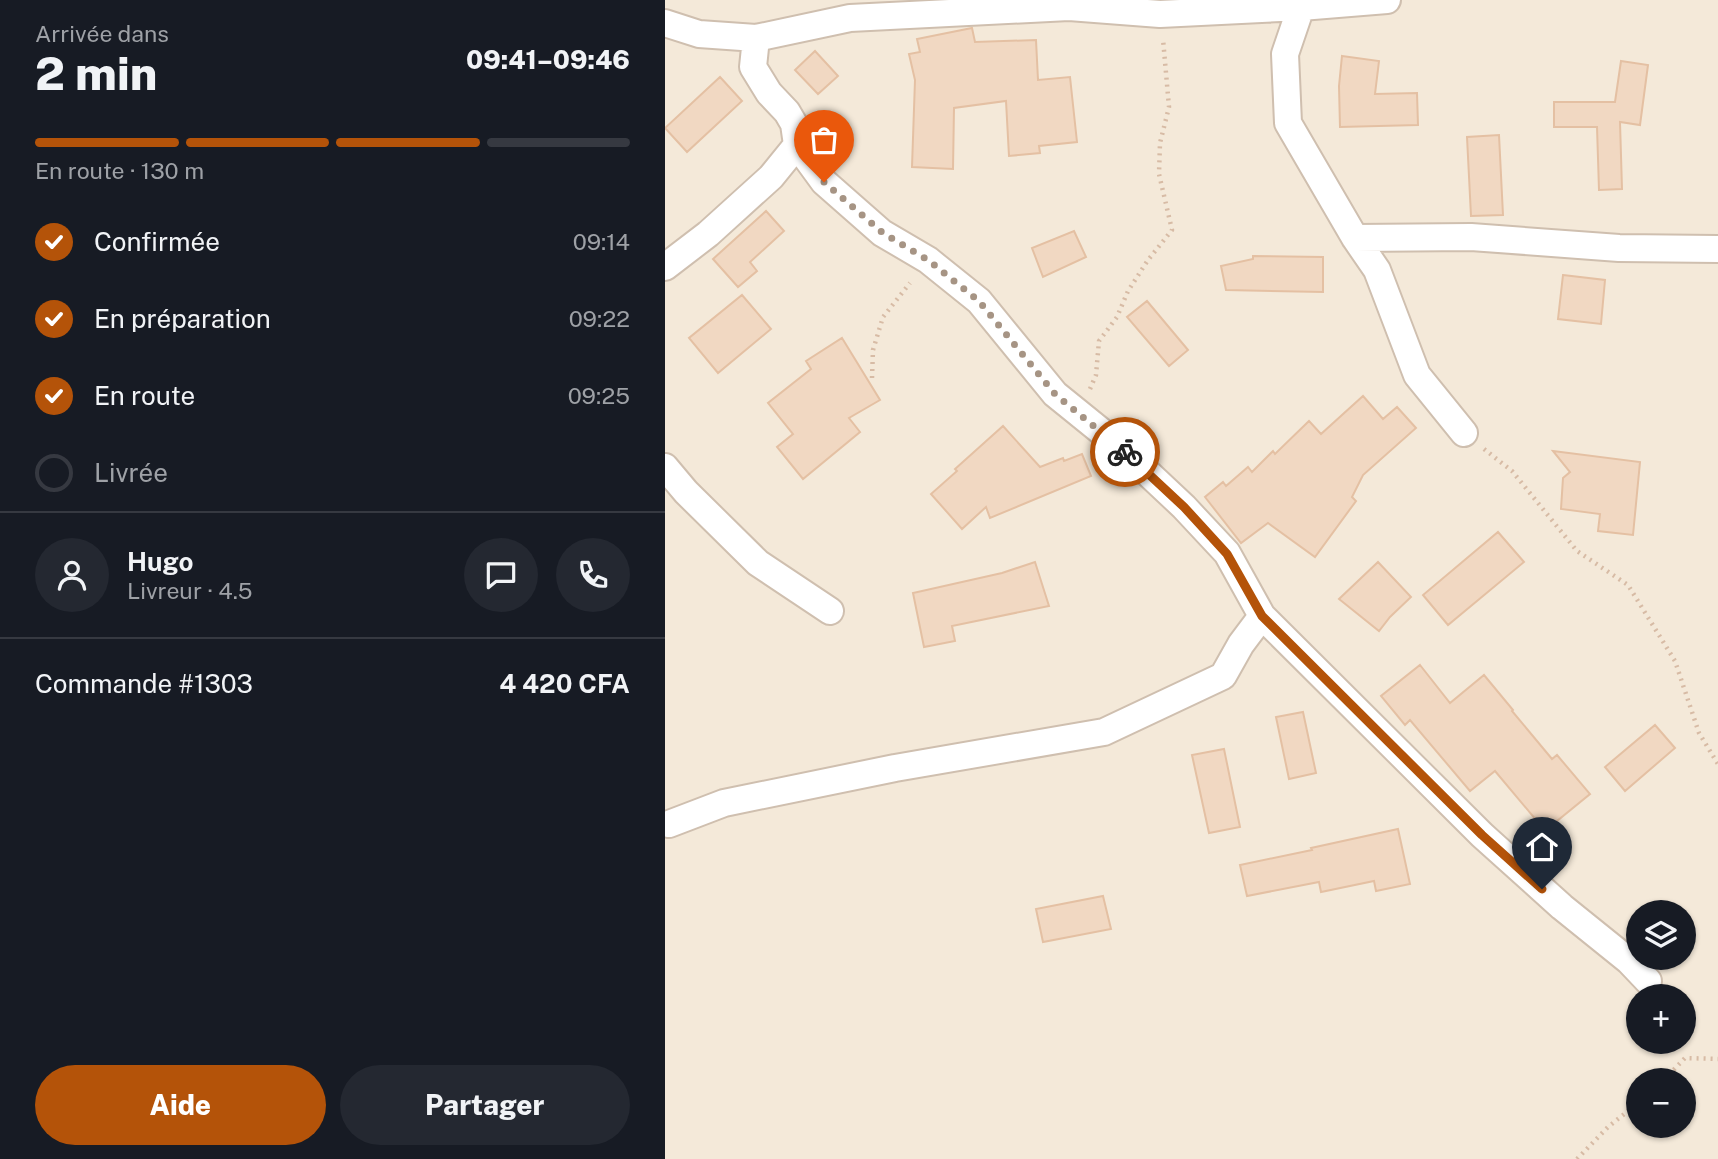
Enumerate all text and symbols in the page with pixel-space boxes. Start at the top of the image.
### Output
text: Arrivée dans [35,20,169,47]
text: 09:41–09:46 [466,44,630,75]
text: 2 min [35,46,157,100]
pin [794,110,854,182]
icon: bag [805,121,843,159]
text: En route · 130 m [35,157,204,184]
icon: check [35,223,73,261]
text: Confirmée [94,226,220,257]
text: 09:14 [573,228,630,255]
icon: check [35,300,73,338]
text: En préparation [94,303,271,334]
text: 09:22 [569,305,630,332]
icon: check [35,377,73,415]
text: En route [94,380,195,411]
text: 09:25 [568,382,630,409]
courier [1090,417,1160,487]
icon: bike [1106,433,1144,471]
text: Livrée [94,457,168,488]
button: person [35,538,109,612]
button: chat [464,538,538,612]
button: phone [556,538,630,612]
text: Hugo [127,546,193,577]
text: Livreur · 4.5 [127,577,253,604]
text: Commande #1303 [35,668,253,699]
text: 4 420 CFA [499,668,630,699]
pin [1512,817,1572,889]
icon: home [1523,828,1561,866]
map controls [1626,900,1696,1138]
button: layers [1626,900,1696,970]
button: + [1626,984,1696,1054]
button: Aide [35,1065,326,1145]
button: Partager [340,1065,630,1145]
button: − [1626,1068,1696,1138]

